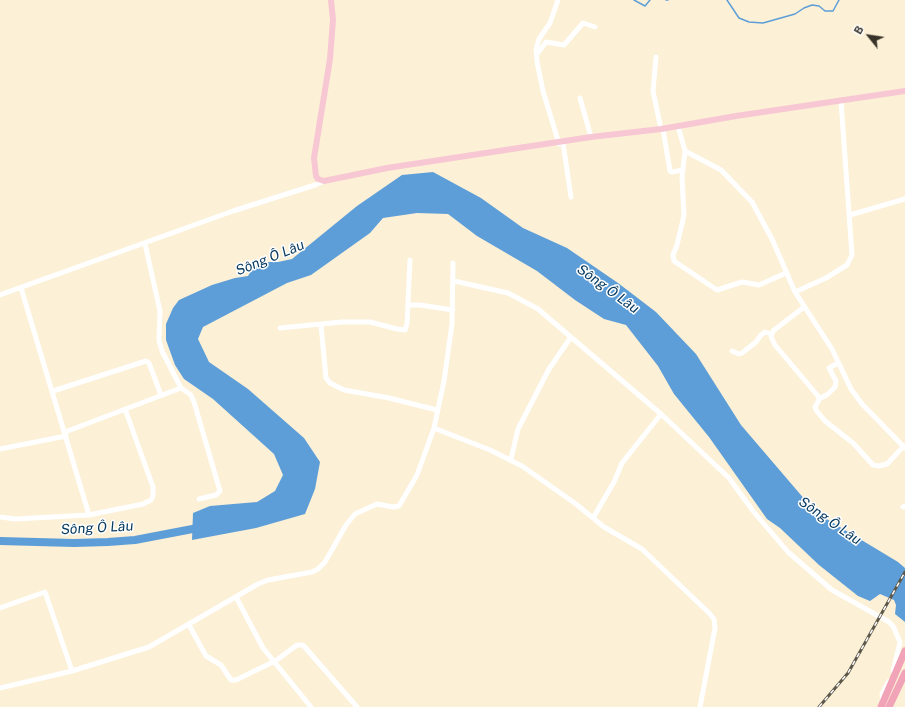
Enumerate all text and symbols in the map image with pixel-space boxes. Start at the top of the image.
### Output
north arrow [849,16,889,56]
text: B [852,24,866,36]
water label: Sông Ô Lâu [233,237,307,279]
water label: Sông Ô Lâu [574,261,642,317]
water label: Sông Ô Lâu [795,493,865,549]
water label: Sông Ô Lâu [60,518,134,538]

